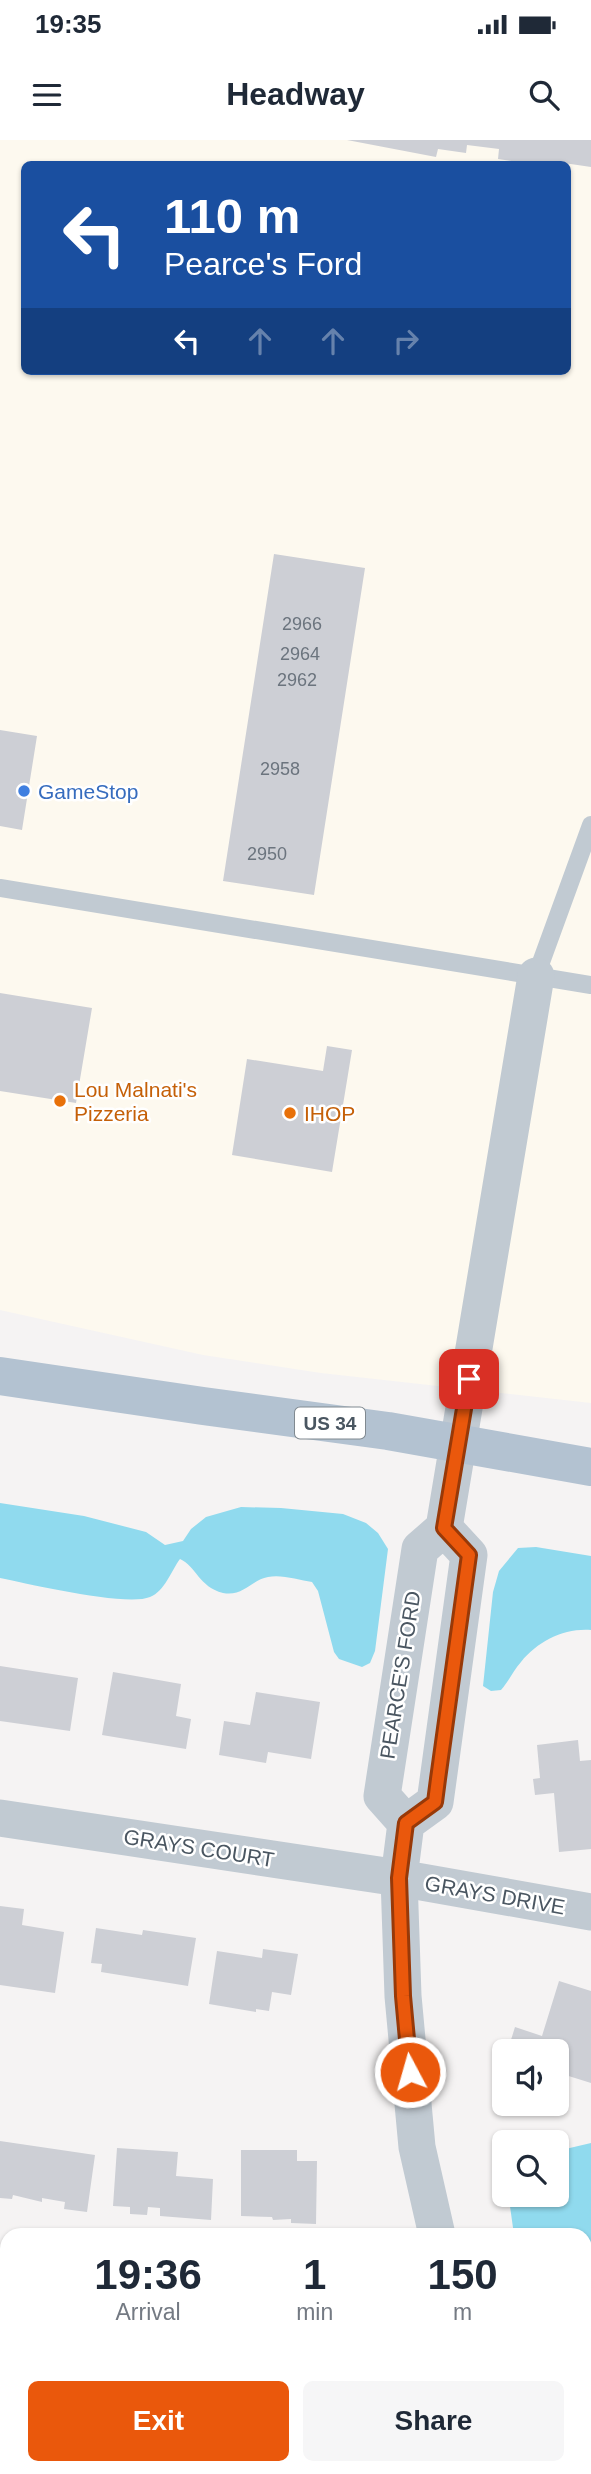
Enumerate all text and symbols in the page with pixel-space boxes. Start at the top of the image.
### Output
text: 19:35 [35,9,102,39]
icon: menu [28,76,66,114]
text: Headway [226,76,365,112]
icon: search [525,76,563,114]
icon: left [49,189,140,280]
text: 110 m [164,189,300,243]
text: Pearce's Ford [164,246,362,282]
icon: left [168,322,206,360]
icon: ahead [241,322,279,360]
icon: ahead [314,322,352,360]
icon: right [387,322,425,360]
house number: 2966 [282,614,322,634]
house number: 2964 [280,644,320,664]
house number: 2962 [277,670,317,690]
house number: 2958 [260,759,300,779]
place label: GameStop [38,780,138,803]
marker: GameStop [16,783,32,799]
house number: 2950 [247,844,287,864]
place label: Lou Malnati's Pizzeria [74,1078,197,1125]
marker: Lou Malnati's Pizzeria [52,1093,68,1109]
place label: IHOP [304,1102,355,1125]
marker: IHOP [282,1105,298,1121]
pin [439,1349,499,1409]
icon: arrive [450,1360,488,1398]
road number: US 34 [295,1408,365,1438]
street label: PEARCE'S FORD [375,1589,425,1761]
street label: GRAYS COURT [122,1825,276,1871]
street label: GRAYS DRIVE [423,1871,567,1919]
position arrow [373,2035,447,2109]
map controls [492,2039,569,2207]
button: sound [492,2039,569,2116]
button: search [492,2130,569,2207]
text: 19:36 [94,2251,202,2298]
text: 1 [303,2251,326,2298]
text: 150 [428,2251,498,2298]
text: Arrival [115,2299,181,2325]
text: min [296,2299,333,2325]
text: m [453,2299,472,2325]
button: Exit [28,2381,289,2461]
button: Share [303,2381,564,2461]

